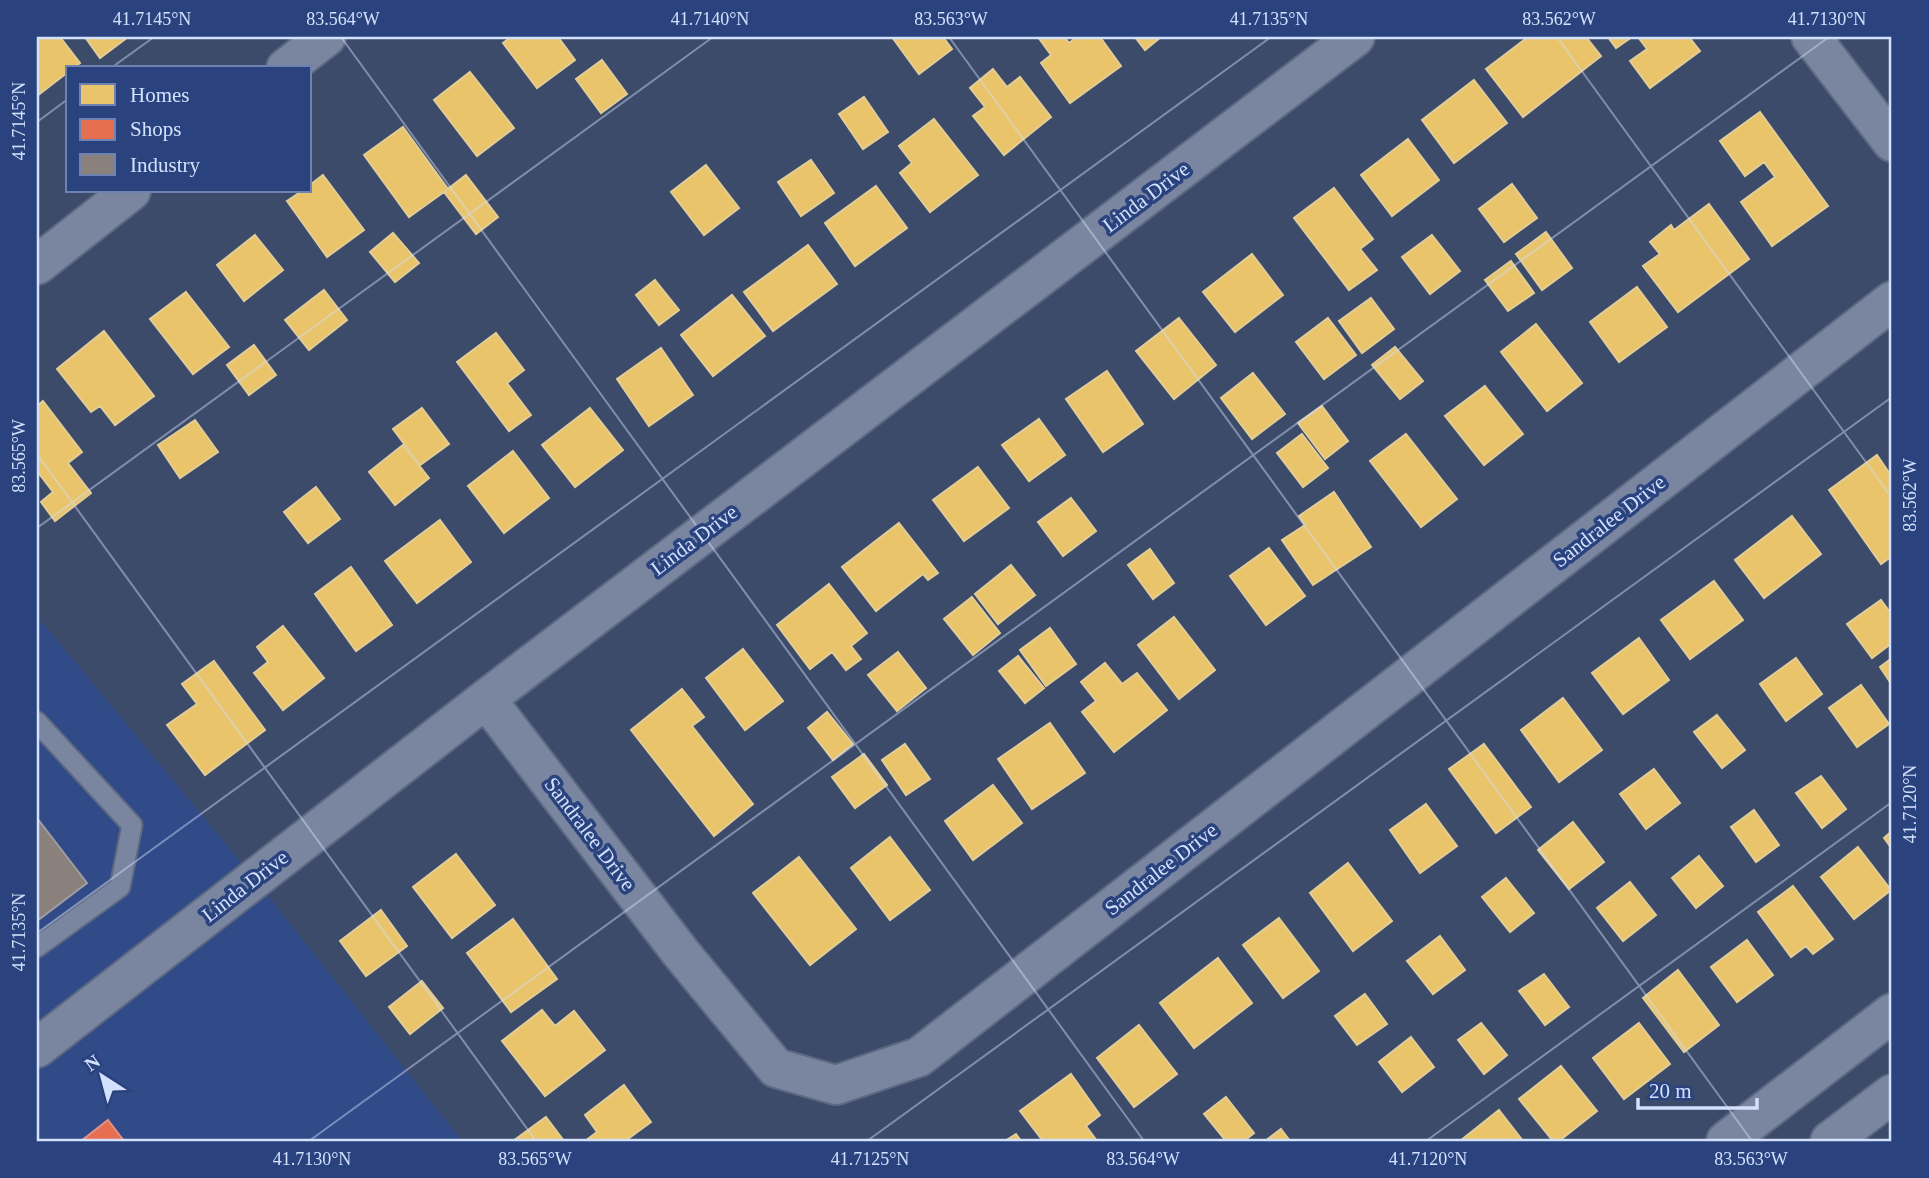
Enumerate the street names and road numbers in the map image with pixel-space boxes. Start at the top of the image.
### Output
street label: Linda Drive [1098,157,1194,237]
street label: Sandralee Drive [1548,470,1670,572]
street label: Linda Drive [646,500,742,580]
street label: Sandralee Drive [540,773,640,895]
street label: Sandralee Drive [1100,818,1222,920]
street label: Linda Drive [197,845,293,927]

